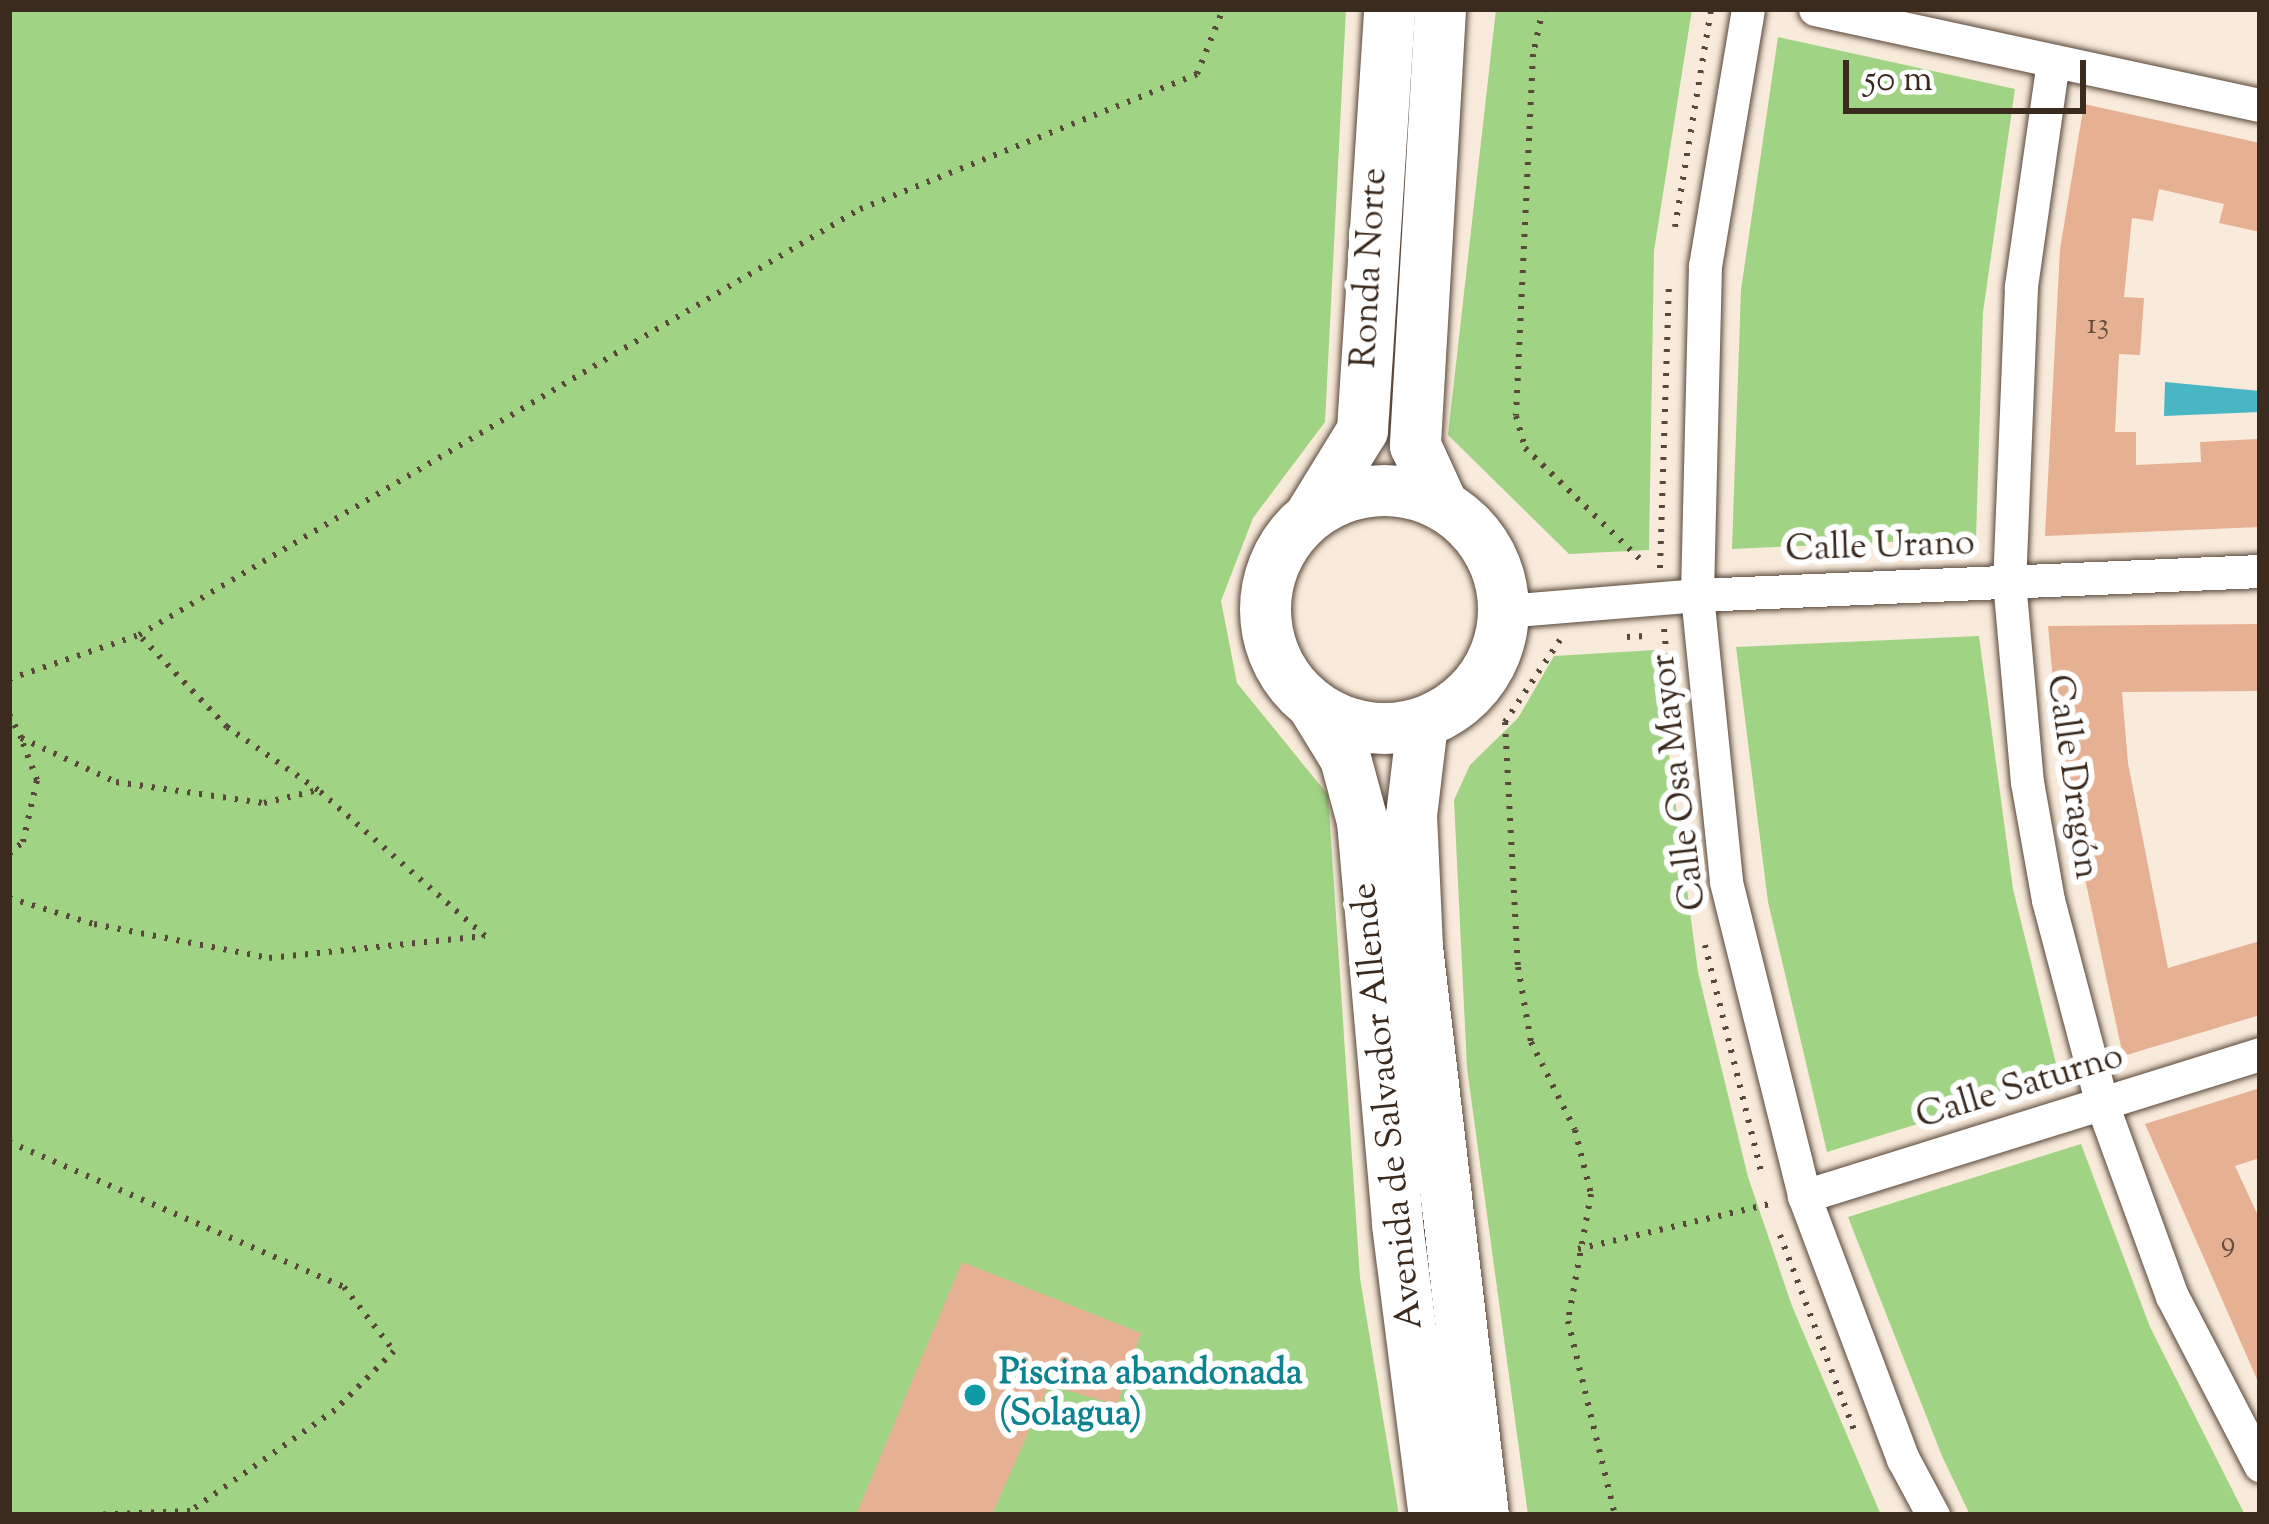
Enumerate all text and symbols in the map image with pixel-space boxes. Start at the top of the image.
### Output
scale bar [1849,36,2092,110]
text: 50 m [1864,55,1933,107]
street label: Ronda Norte [1344,167,1398,369]
house number: 13 [2087,308,2109,344]
street label: Calle Urano [1785,523,1975,573]
street label: Calle Osa Mayor [1643,651,1717,913]
street label: Calle Dragón [2035,672,2107,882]
street label: Avenida de Salvador Allende [1344,880,1434,1332]
street label: Calle Saturno [1911,1036,2129,1140]
house number: 9 [2221,1226,2235,1262]
place label: Piscina abandonada (Solagua) [999,1352,1303,1437]
marker: Piscina abandonada (Solagua) [962,1382,988,1408]

